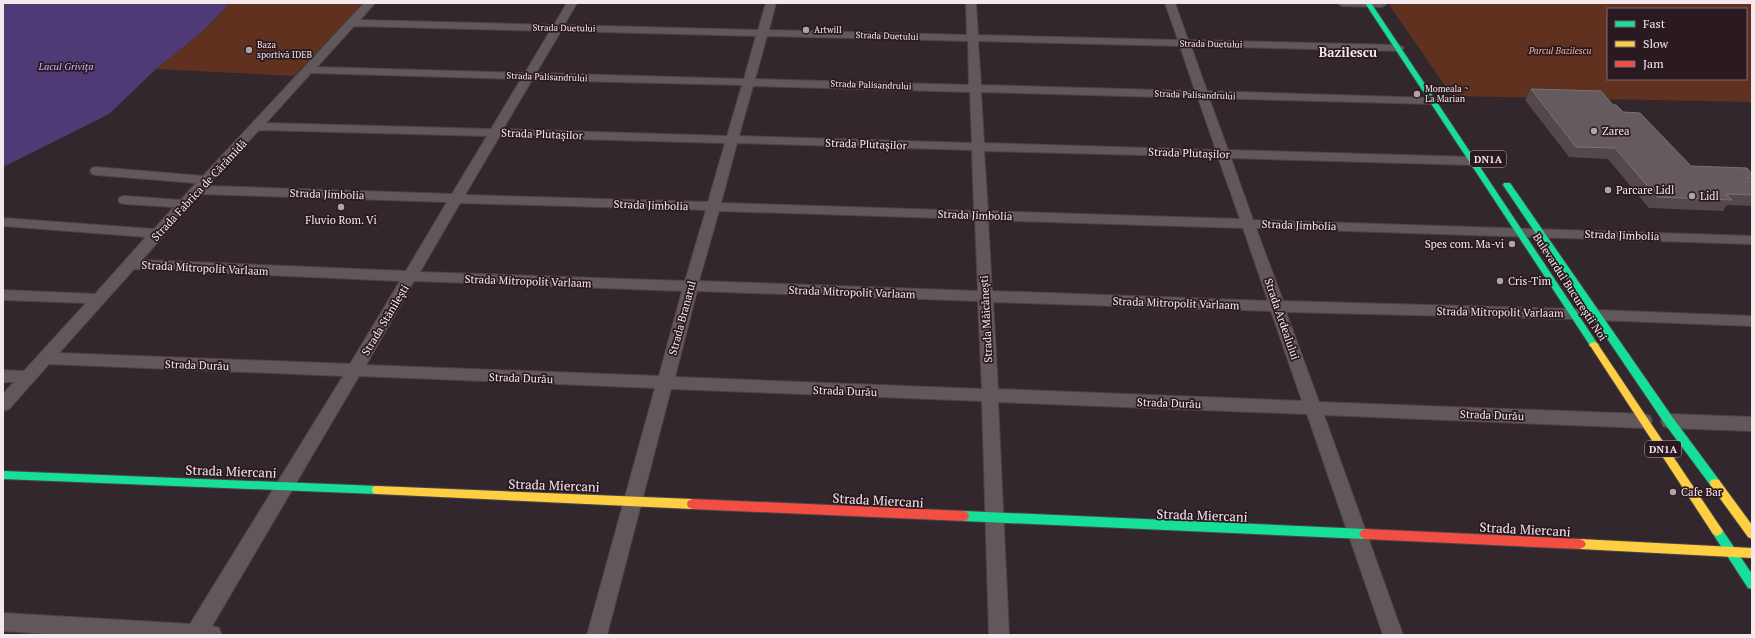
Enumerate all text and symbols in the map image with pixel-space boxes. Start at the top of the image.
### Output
legend [1607,8,1747,80]
text: Fast [1643,16,1666,31]
street label: Strada Duetului [532,21,596,35]
place label: Artwill [814,24,842,36]
marker: Artwill [801,25,811,35]
street label: Strada Duetului [855,29,919,43]
text: Slow [1643,36,1669,51]
street label: Strada Duetului [1179,37,1243,51]
place label: Baza sportivă IDEB [257,39,313,61]
district label: Bazilescu [1319,43,1377,61]
marker: Baza sportivă IDEB [244,45,254,55]
park label: Parcul Bazilescu [1528,45,1591,57]
text: Jam [1643,56,1664,71]
water label: Lacul Grivița [38,60,94,73]
street label: Strada Palisandrului [506,70,588,84]
street label: Strada Palisandrului [830,78,912,92]
place label: Momeala ~ La Marian [1425,83,1469,105]
street label: Strada Palisandrului [1154,88,1236,102]
marker: Momeala ~ La Marian [1412,89,1422,99]
place label: Zarea [1602,124,1630,138]
street label: Strada Plutașilor [501,126,584,143]
marker: Zarea [1589,126,1599,136]
street label: Strada Fabrica de Cărămidă [148,136,250,244]
street label: Strada Plutașilor [825,136,908,153]
street label: Strada Plutașilor [1148,145,1231,162]
road number: DN1A [1470,151,1506,167]
place label: Parcare Lidl [1616,183,1674,197]
marker: Parcare Lidl [1603,185,1613,195]
street label: Strada Jimbolia [289,186,365,202]
place label: Lidl [1700,189,1719,203]
marker: Lidl [1687,191,1697,201]
street label: Strada Jimbolia [613,197,689,213]
marker: Fluvio Rom. Vi [336,202,346,212]
street label: Strada Jimbolia [937,207,1013,223]
place label: Fluvio Rom. Vi [305,213,377,227]
street label: Strada Jimbolia [1261,217,1337,233]
street label: Strada Jimbolia [1584,227,1660,243]
street label: Bulevardul Bucureștii Noi [1529,231,1610,344]
place label: Spes com. Ma-vi [1425,237,1504,251]
marker: Spes com. Ma-vi [1507,239,1517,249]
street label: Strada Mitropolit Varlaam [141,258,269,278]
street label: Strada Mitropolit Varlaam [464,272,592,290]
place label: Cris-Tim [1508,274,1551,288]
street label: Strada Măicănești [977,275,996,363]
street label: Strada Ardealului [1261,276,1303,362]
marker: Cris-Tim [1495,276,1505,286]
street label: Strada Branarul [665,279,699,357]
street label: Strada Stănilești [358,282,413,359]
street label: Strada Mitropolit Varlaam [788,283,916,301]
street label: Strada Mitropolit Varlaam [1112,294,1240,312]
street label: Strada Mitropolit Varlaam [1436,304,1564,320]
street label: Strada Durău [165,357,230,373]
street label: Strada Durău [489,370,554,386]
street label: Strada Durău [813,383,878,399]
street label: Strada Durău [1137,395,1202,411]
street label: Strada Durău [1460,407,1525,423]
road number: DN1A [1645,441,1681,457]
street label: Strada Miercani [185,460,277,482]
street label: Strada Miercani [508,474,600,496]
place label: Cafe Bar [1681,485,1723,499]
marker: Cafe Bar [1668,487,1678,497]
street label: Strada Miercani [832,489,924,511]
street label: Strada Miercani [1156,504,1248,526]
street label: Strada Miercani [1479,518,1571,540]

